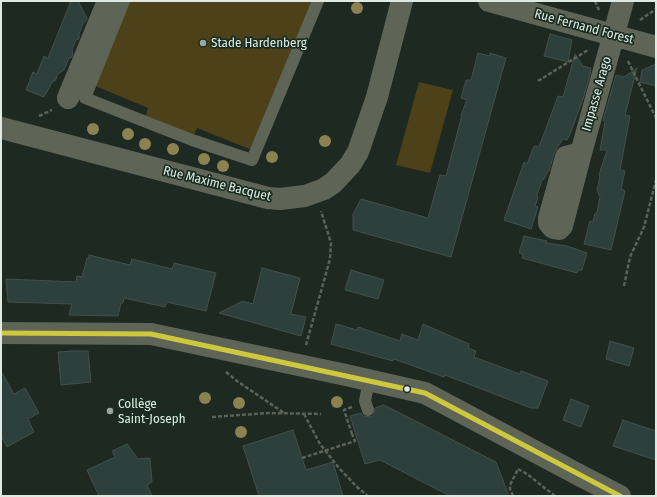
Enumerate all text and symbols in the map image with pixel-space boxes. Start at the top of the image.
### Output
street label: Rue Fernand Forest [533,6,635,48]
place label: Stade Hardenberg [211,35,307,51]
marker: Stade Hardenberg [198,38,208,48]
street label: Impasse Arago [579,55,615,133]
street label: Rue Maxime Bacquet [161,163,273,205]
unlabelled marker [402,384,412,394]
place label: Collège Saint-Joseph [118,396,185,427]
marker: Collège Saint-Joseph [105,406,115,416]

